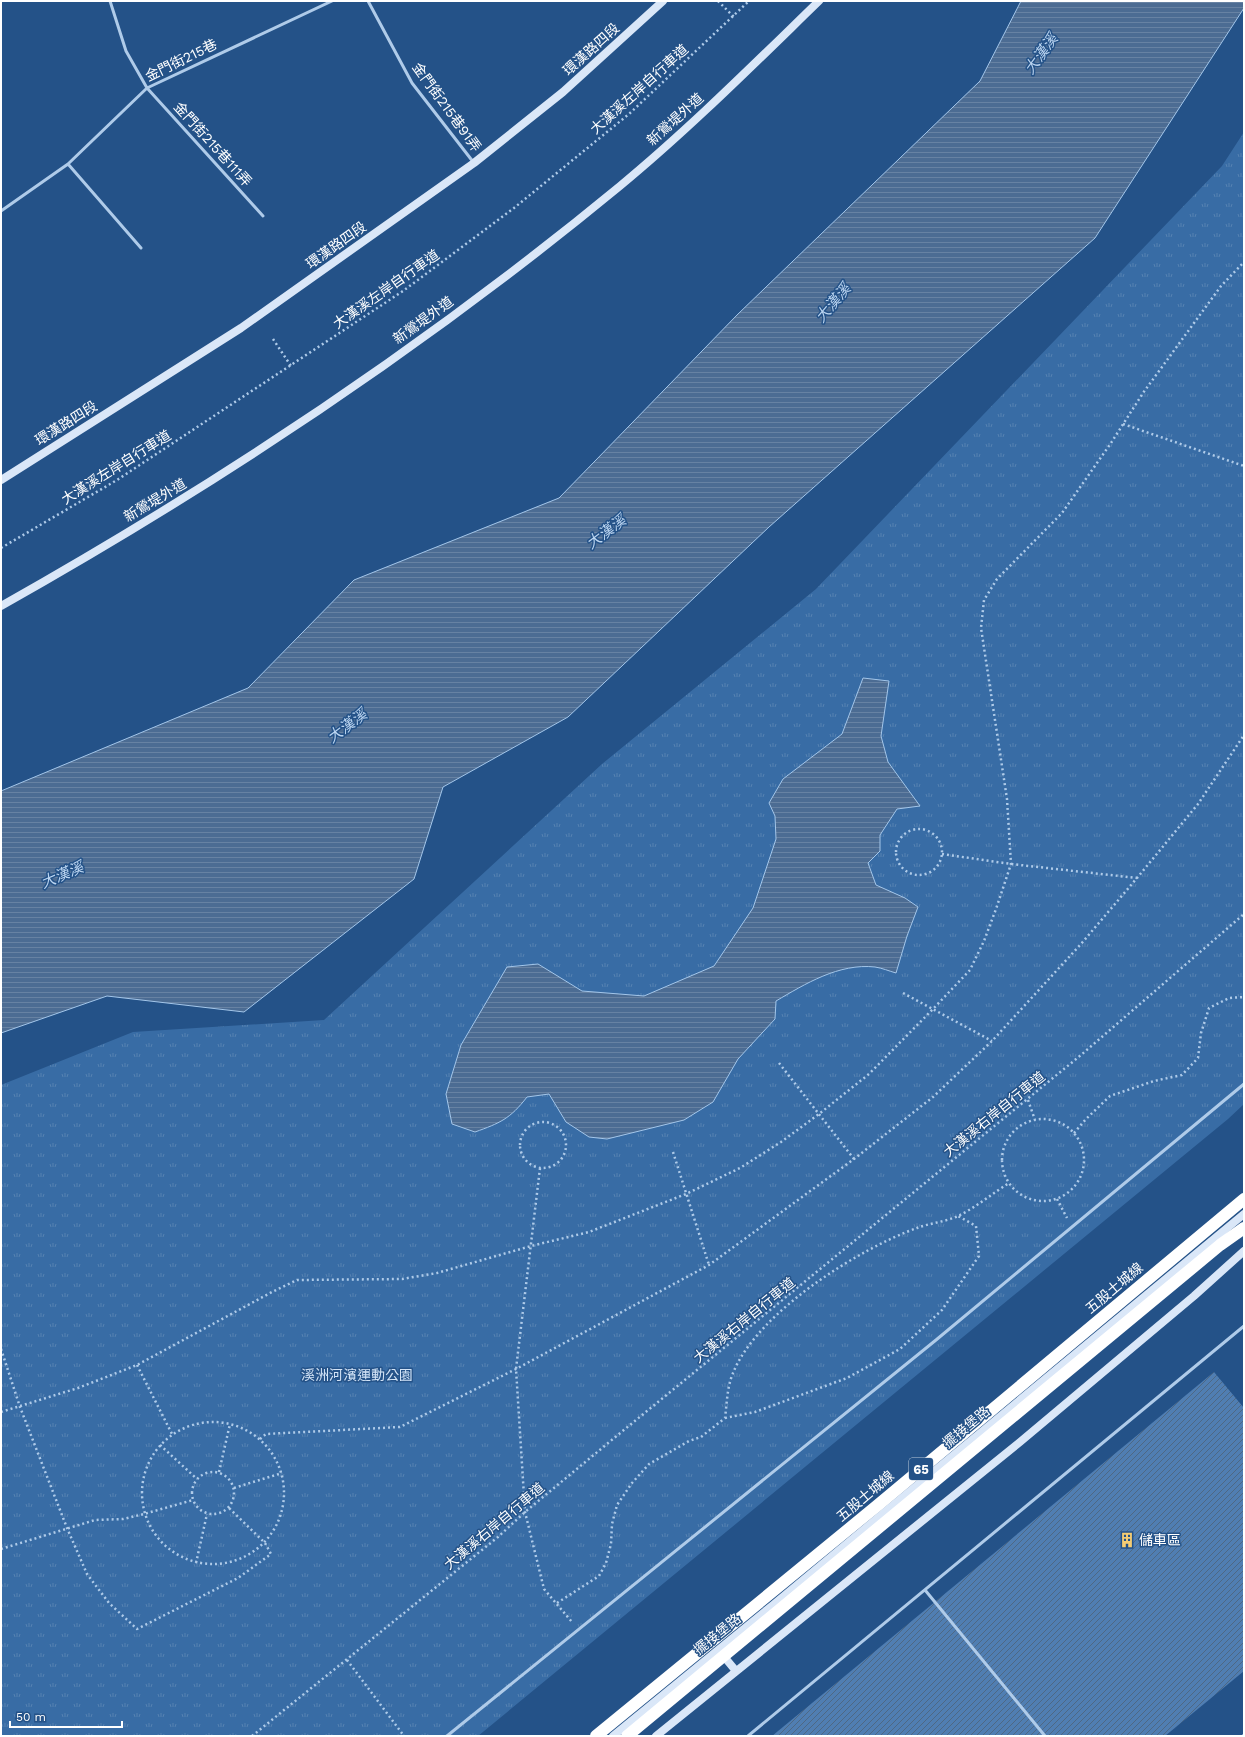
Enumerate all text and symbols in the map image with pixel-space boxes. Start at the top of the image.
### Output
street label: 環漢路四段 [560,20,622,78]
water label: 大漢溪 [1020,29,1063,77]
street label: 金門街215巷 [143,36,219,84]
street label: 大漢溪左岸自行車道 [587,41,691,137]
street label: 金門街215巷91弄 [409,59,485,155]
street label: 新鶯堤外道 [644,90,706,148]
street label: 金門街215巷111弄 [171,98,255,190]
street label: 環漢路四段 [303,218,369,272]
street label: 大漢溪左岸自行車道 [330,246,442,332]
water label: 大漢溪 [812,278,856,326]
street label: 新鶯堤外道 [390,293,456,347]
street label: 環漢路四段 [32,398,100,448]
street label: 大漢溪左岸自行車道 [58,427,174,507]
street label: 新鶯堤外道 [121,475,189,525]
water label: 大漢溪 [583,510,631,553]
water label: 大漢溪 [324,704,372,747]
water label: 大漢溪 [38,857,88,892]
street label: 大漢溪右岸自行車道 [940,1068,1048,1160]
street label: 五股土城線 [1082,1259,1146,1317]
street label: 大漢溪右岸自行車道 [690,1274,798,1366]
park label: 溪洲河濱運動公園 [301,1367,413,1383]
street label: 擺接堡路 [939,1403,993,1451]
road number: 65 [909,1458,933,1480]
street label: 五股土城線 [833,1467,897,1525]
street label: 大漢溪右岸自行車道 [441,1479,547,1573]
building icon: 儲車區 [1118,1531,1136,1549]
place label: 儲車區 [1139,1532,1181,1548]
street label: 擺接堡路 [690,1610,744,1658]
scale bar [10,1703,122,1729]
text: 50 m [16,1710,46,1724]

